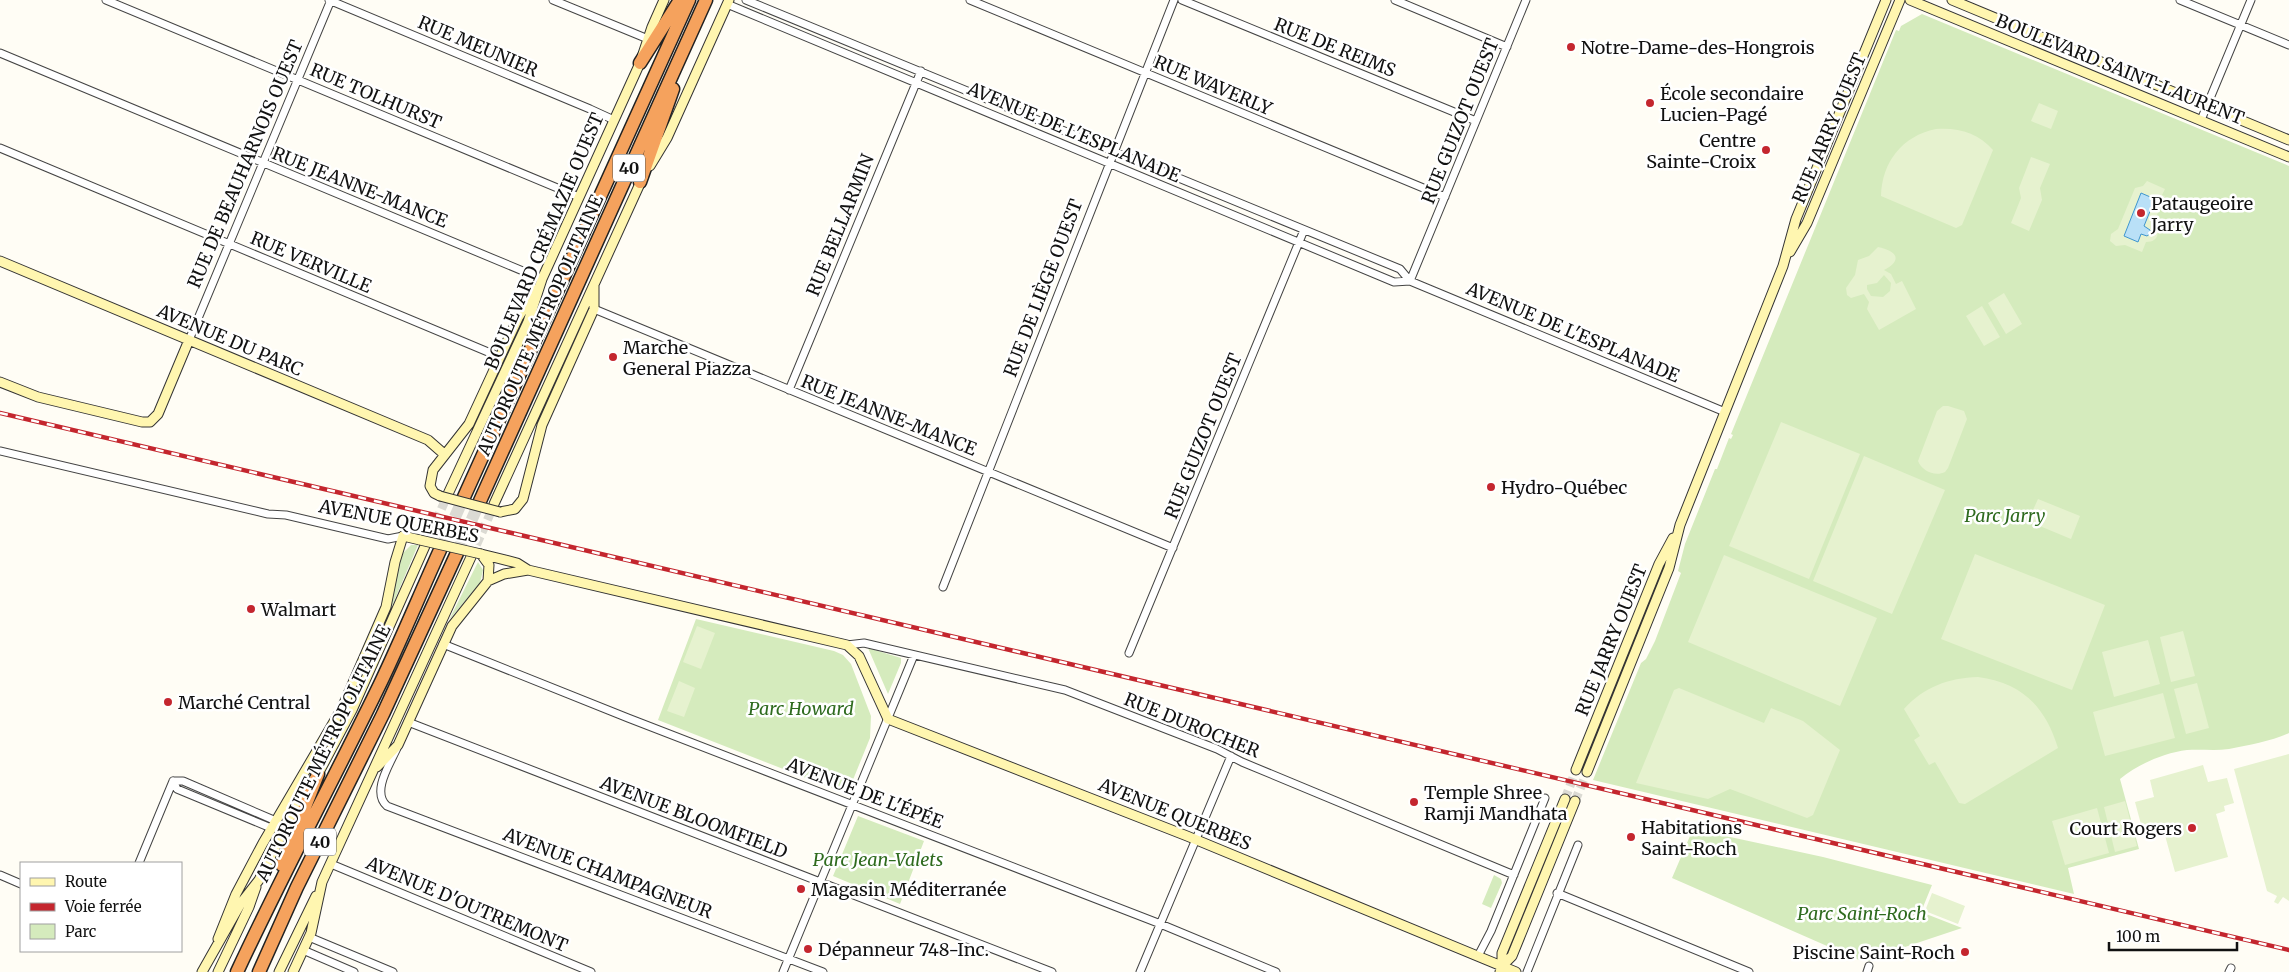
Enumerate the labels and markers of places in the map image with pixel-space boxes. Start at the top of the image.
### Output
place label: Notre-Dame-des-Hongrois [1581,36,1815,59]
marker: Notre-Dame-des-Hongrois [1565,41,1577,53]
place label: École secondaire Lucien-Pagé [1660,82,1804,126]
marker: École secondaire Lucien-Pagé [1644,97,1656,109]
place label: Centre Sainte-Croix [1646,129,1756,173]
marker: Centre Sainte-Croix [1760,144,1772,156]
place label: Pataugeoire Jarry [2150,192,2253,236]
marker: Pataugeoire Jarry [2135,207,2147,219]
place label: Marche General Piazza [623,336,752,380]
marker: Marche General Piazza [607,351,619,363]
place label: Hydro-Québec [1501,476,1627,499]
marker: Hydro-Québec [1485,481,1497,493]
place label: Walmart [260,598,336,621]
marker: Walmart [245,603,257,615]
place label: Marché Central [178,691,311,714]
marker: Marché Central [162,696,174,708]
place label: Temple Shree Ramji Mandhata [1424,781,1568,825]
marker: Temple Shree Ramji Mandhata [1408,796,1420,808]
place label: Habitations Saint-Roch [1641,816,1742,860]
place label: Court Rogers [2070,817,2182,840]
marker: Court Rogers [2186,822,2198,834]
marker: Habitations Saint-Roch [1625,831,1637,843]
place label: Magasin Méditerranée [811,878,1006,901]
marker: Magasin Méditerranée [795,883,807,895]
place label: Dépanneur 748-Inc. [818,938,989,961]
place label: Piscine Saint-Roch [1792,941,1955,964]
marker: Dépanneur 748-Inc. [802,943,814,955]
marker: Piscine Saint-Roch [1959,946,1971,958]

